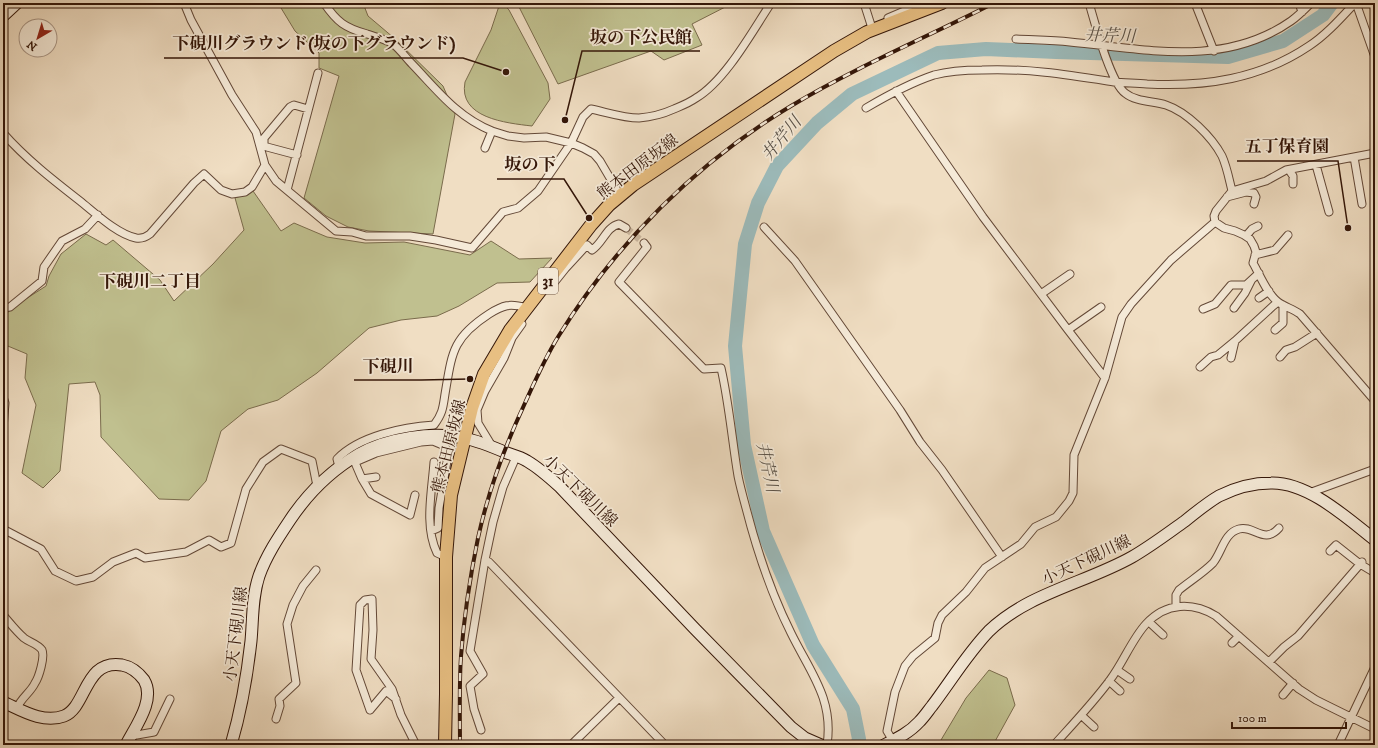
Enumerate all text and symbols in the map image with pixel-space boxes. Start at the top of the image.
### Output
north arrow [18,18,58,58]
callout: 坂の下公民館 [582,22,700,51]
water label: 井芹川 [1084,24,1138,48]
text: 坂の下公民館 [590,27,692,49]
callout: 下硯川グラウンド(坂の下グラウンド) [164,29,463,58]
text: 下硯川グラウンド(坂の下グラウンド) [172,33,456,55]
text: N [25,37,40,53]
water label: 井芹川 [757,111,808,165]
street label: 熊本田原坂線 [593,130,682,204]
callout: 五丁保育園 [1237,132,1338,161]
text: 五丁保育園 [1245,136,1330,158]
callout: 坂の下 [497,150,564,179]
text: 坂の下 [505,154,556,176]
road number: 31 [538,268,558,294]
district label: 下硯川二丁目 [99,271,201,293]
callout: 下硯川 [354,351,421,380]
text: 下硯川 [363,356,414,378]
street label: 熊本田原坂線 [428,397,470,495]
water label: 井芹川 [751,440,783,496]
street label: 小天下硯川線 [539,450,622,531]
street label: 小天下硯川線 [1039,531,1134,589]
street label: 小天下硯川線 [220,585,252,683]
scale bar [1232,704,1346,730]
text: 100 m [1238,711,1267,726]

